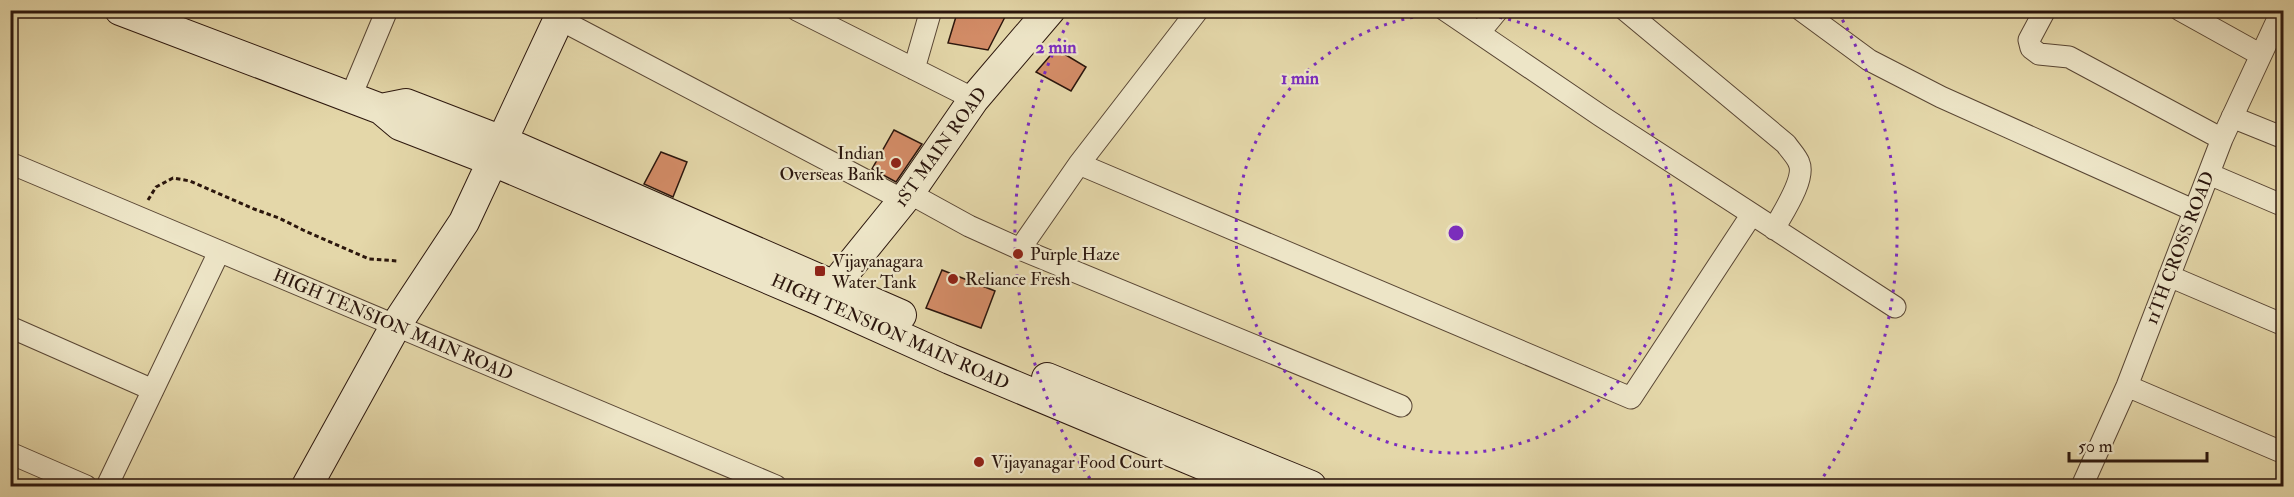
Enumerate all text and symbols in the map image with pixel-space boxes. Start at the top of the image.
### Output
text: 2 min [1036,36,1077,59]
text: 1 min [1281,67,1320,90]
street label: 1ST MAIN ROAD [890,83,992,211]
place label: Indian Overseas Bank [779,142,884,186]
marker: Indian Overseas Bank [889,156,903,170]
street label: 11TH CROSS ROAD [2140,168,2220,328]
centre of rings [1446,223,1466,243]
place label: Purple Haze [1030,243,1120,266]
marker: Purple Haze [1011,247,1025,261]
place label: Vijayanagara Water Tank [831,250,924,294]
street label: HIGH TENSION MAIN ROAD [270,264,516,386]
marker: Vijayanagara Water Tank [813,264,827,278]
place label: Reliance Fresh [965,268,1071,291]
street label: HIGH TENSION MAIN ROAD [767,269,1013,395]
marker: Reliance Fresh [946,272,960,286]
scale bar [2069,425,2207,463]
text: 50 m [2078,435,2113,458]
place label: Vijayanagar Food Court [991,451,1163,474]
marker: Vijayanagar Food Court [972,455,986,469]

